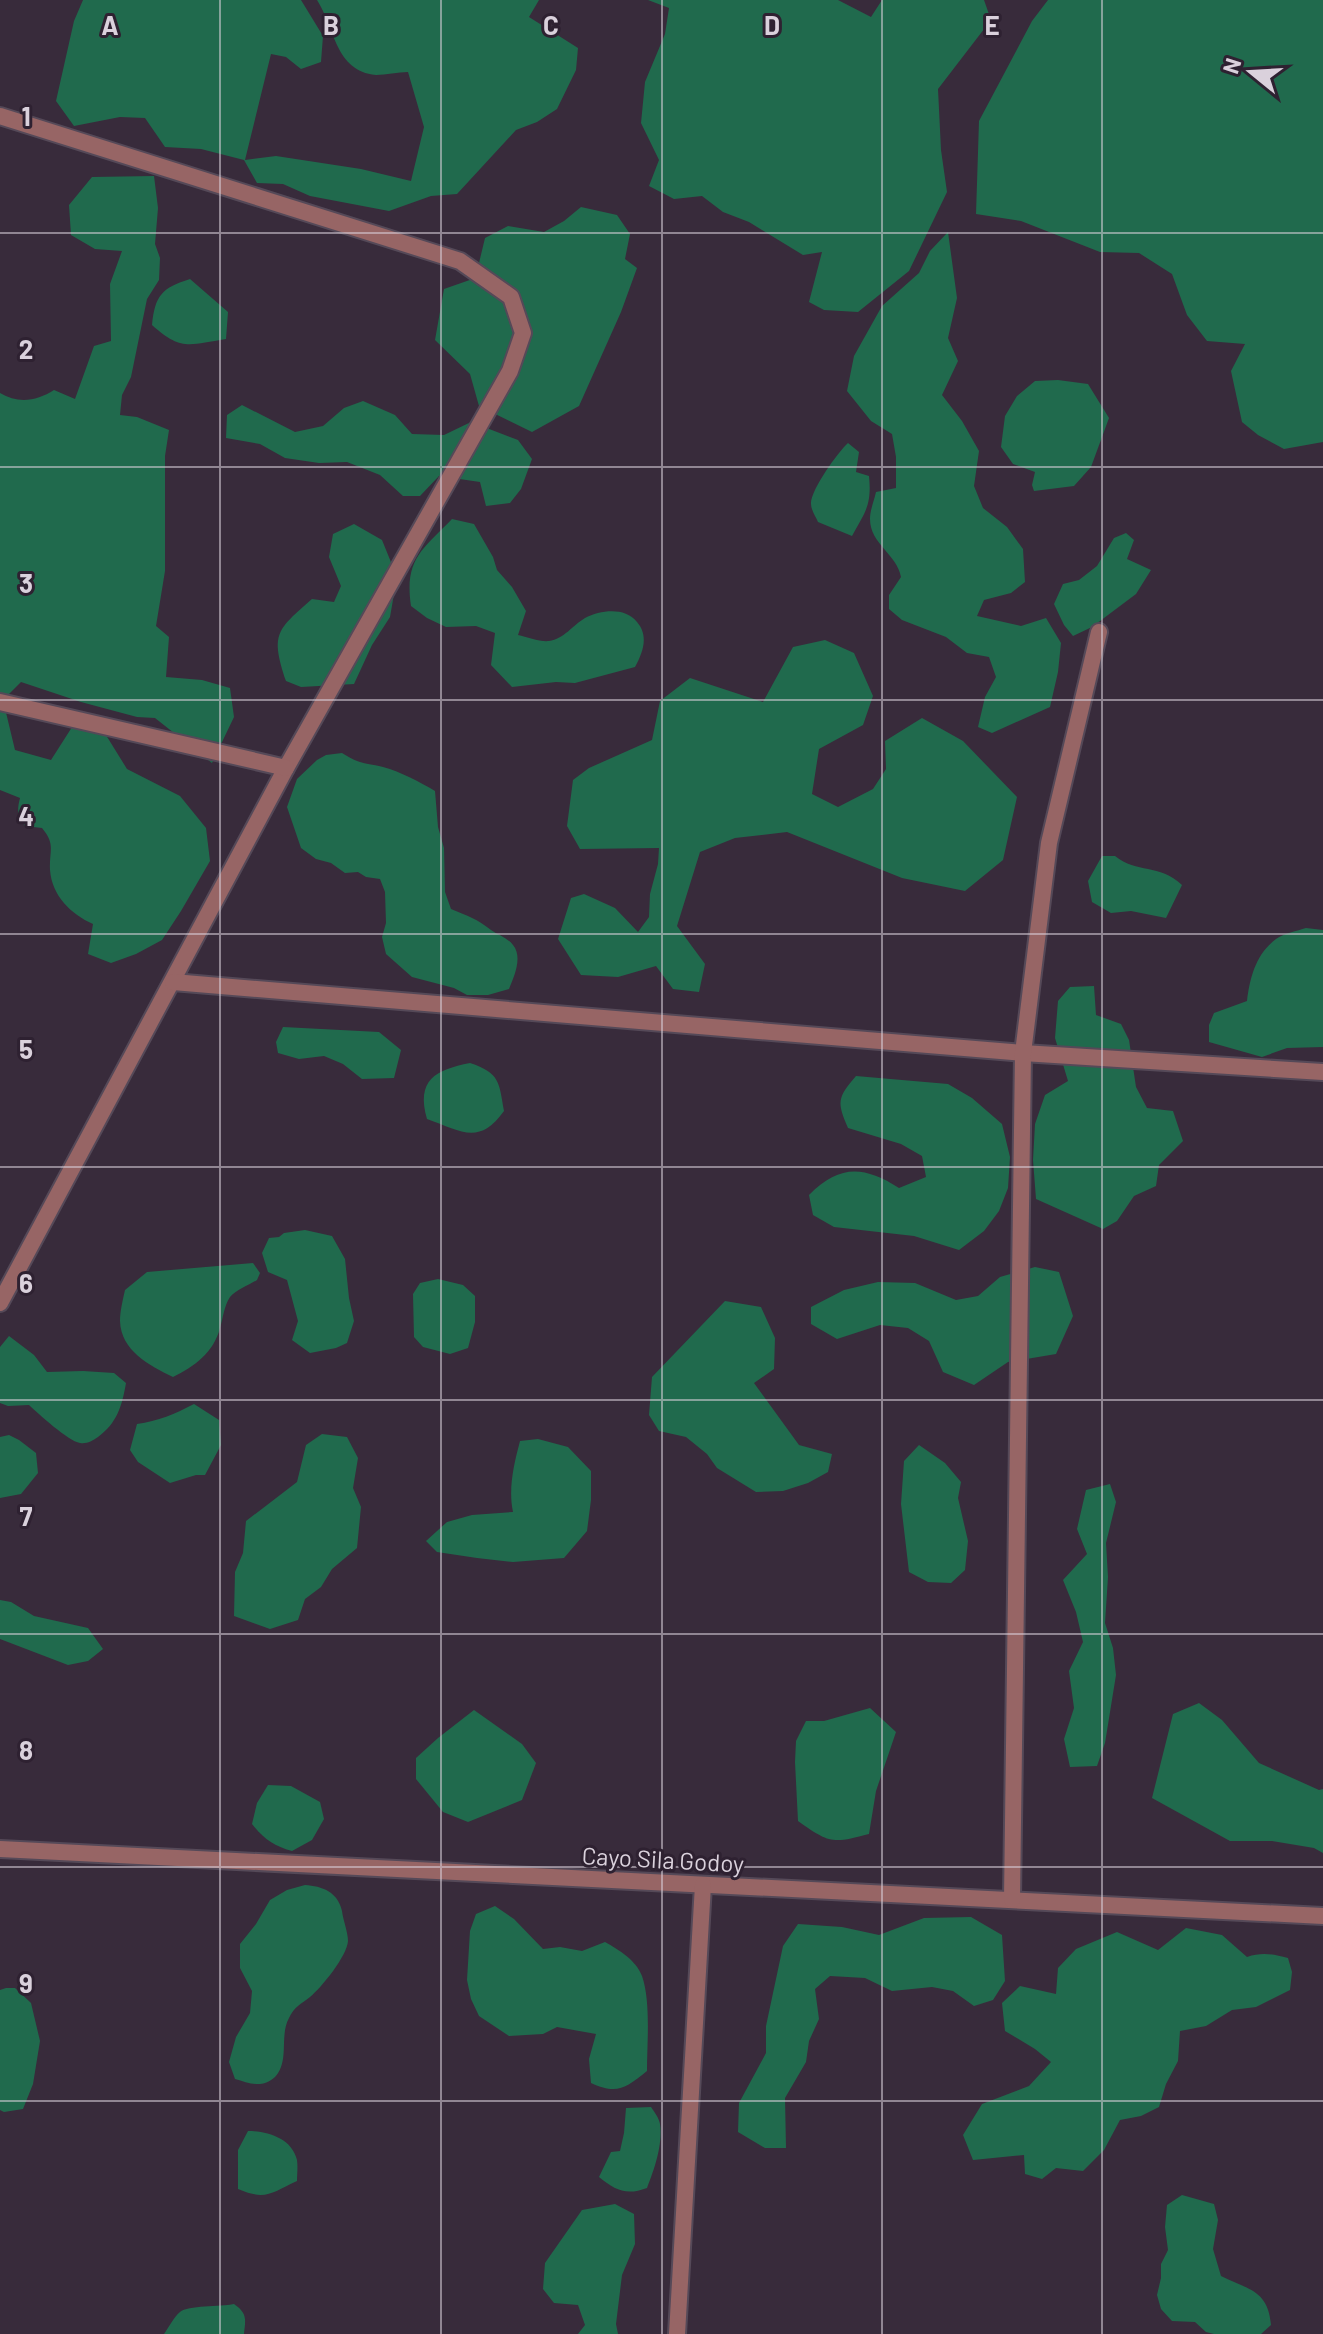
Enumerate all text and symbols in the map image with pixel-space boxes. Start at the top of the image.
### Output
text: A [101,9,119,40]
text: B [323,9,339,40]
text: C [543,9,559,40]
text: D [764,9,780,40]
text: E [984,9,1000,40]
north arrow [1211,32,1291,112]
text: N [1216,55,1246,76]
text: 1 [21,100,31,131]
text: 2 [19,333,33,364]
text: 3 [19,567,33,598]
text: 4 [18,800,34,831]
text: 5 [19,1033,33,1064]
text: 6 [19,1267,33,1298]
text: 7 [20,1500,33,1531]
text: 8 [19,1734,33,1765]
street label: Cayo Sila Godoy [581,1840,745,1878]
text: 9 [19,1967,33,1998]

